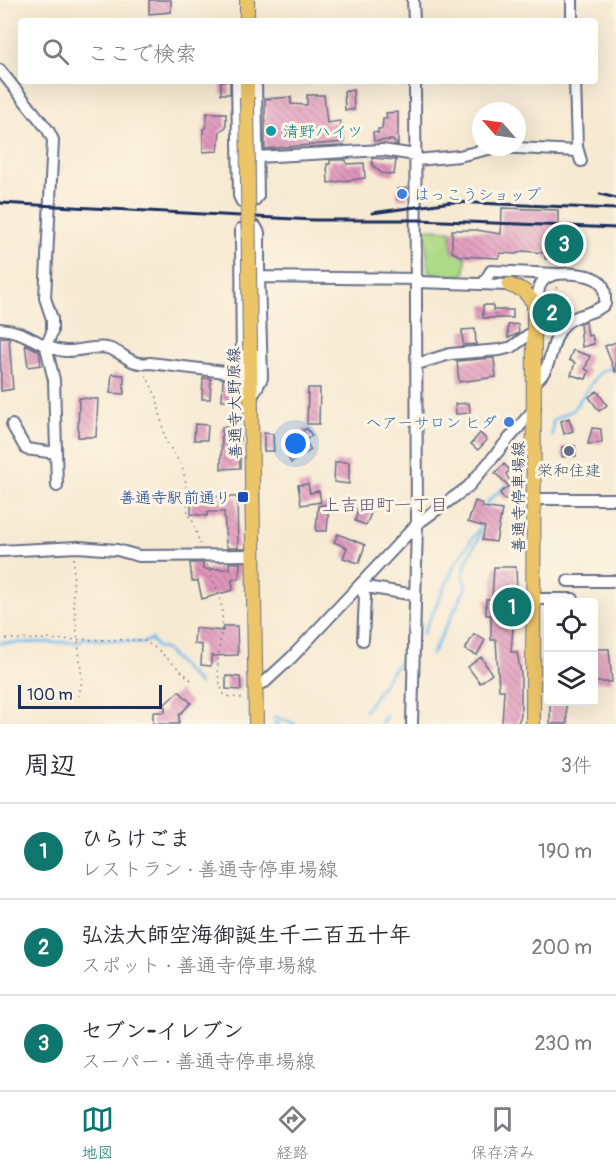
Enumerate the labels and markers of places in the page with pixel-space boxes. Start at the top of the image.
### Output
place label: 清野ハイツ [283,122,363,142]
marker: 清野ハイツ [264,124,278,138]
place label: はっこうショップ [414,185,541,205]
marker: はっこうショップ [395,187,409,201]
pin: 3 [544,222,584,266]
pin: 2 [532,290,572,336]
place label: ヘアーサロン ヒダ [366,413,497,433]
marker: ヘアーサロン ヒダ [502,415,516,429]
marker: 栄和住建 [562,444,576,458]
place label: 栄和住建 [537,461,601,481]
place label: 善通寺駅前通り [119,488,231,508]
marker: 善通寺駅前通り [236,490,250,504]
pin: 1 [492,584,532,630]

